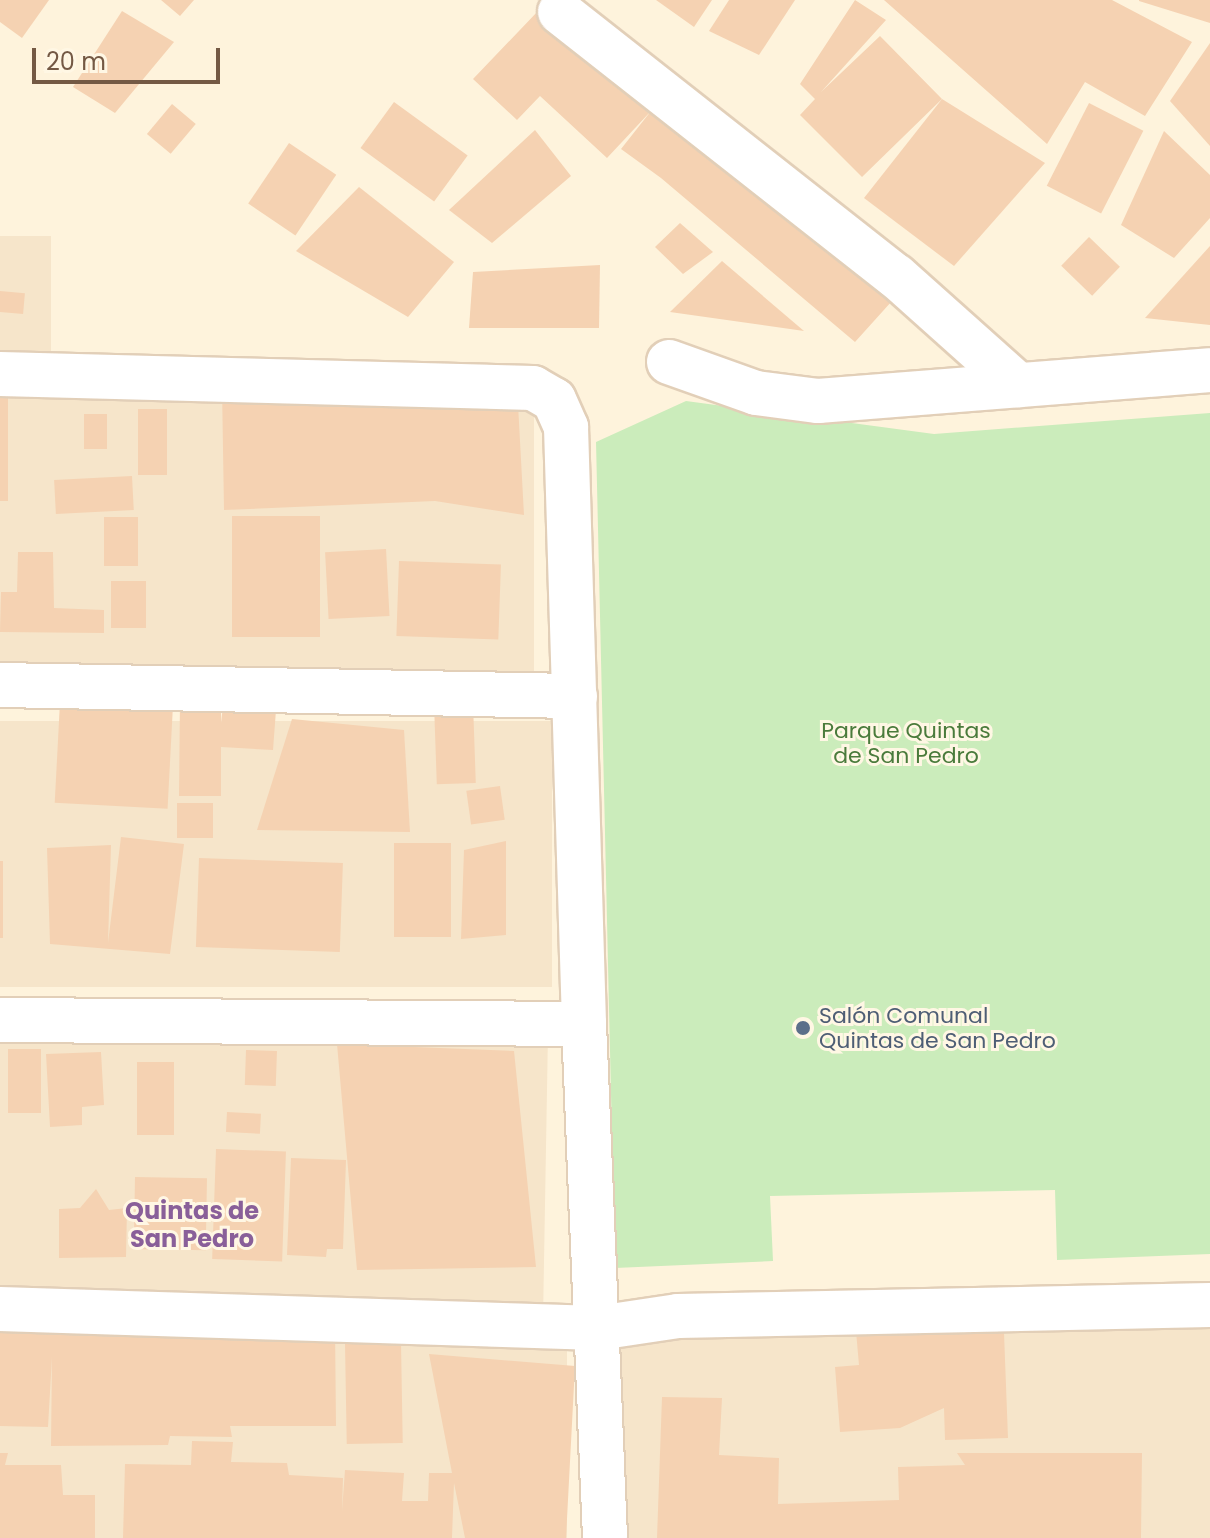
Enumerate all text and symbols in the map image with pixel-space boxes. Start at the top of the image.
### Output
scale bar [36,32,224,82]
text: 20 m [46,45,106,78]
park label: Parque Quintas de San Pedro [821,717,991,768]
place label: Salón Comunal Quintas de San Pedro [819,1002,1056,1054]
marker: Salón Comunal Quintas de San Pedro [794,1019,812,1037]
district label: Quintas de San Pedro [125,1197,259,1253]

